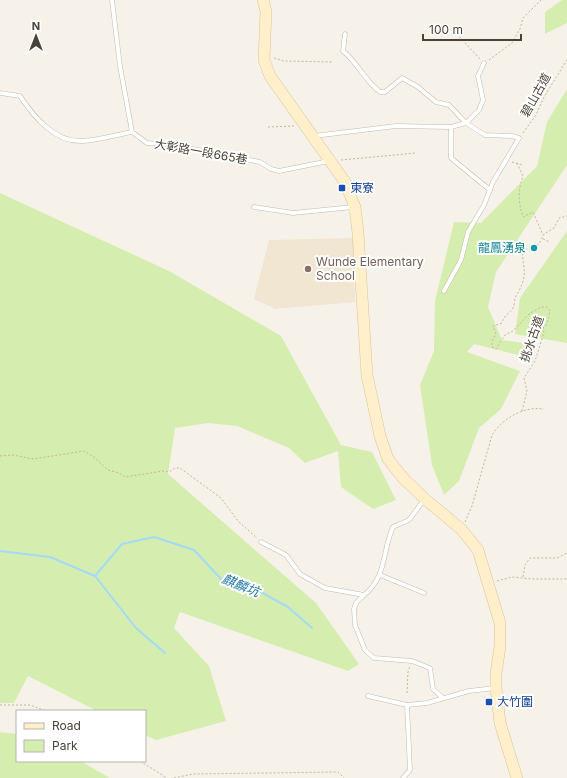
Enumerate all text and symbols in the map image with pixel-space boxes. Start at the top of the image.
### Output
north arrow [16,16,56,56]
scale bar [423,16,521,42]
text: N [32,19,40,33]
text: 100 m [429,22,463,37]
street label: 碧山古道 [517,70,554,119]
street label: 大彰路一段665巷 [153,136,249,167]
place label: 東寮 [350,180,374,195]
marker: 東寮 [337,183,347,193]
place label: 龍鳳湧泉 [478,240,526,255]
marker: 龍鳳湧泉 [529,243,539,253]
place label: Wunde Elementary School [316,254,424,283]
marker: Wunde Elementary School [303,264,313,274]
street label: 挑水古道 [517,314,546,364]
water label: 麒麟坑 [220,570,264,600]
place label: 大竹圍 [497,694,533,709]
marker: 大竹圍 [484,697,494,707]
legend [16,710,146,762]
text: Road [52,718,81,733]
text: Park [52,738,78,753]

